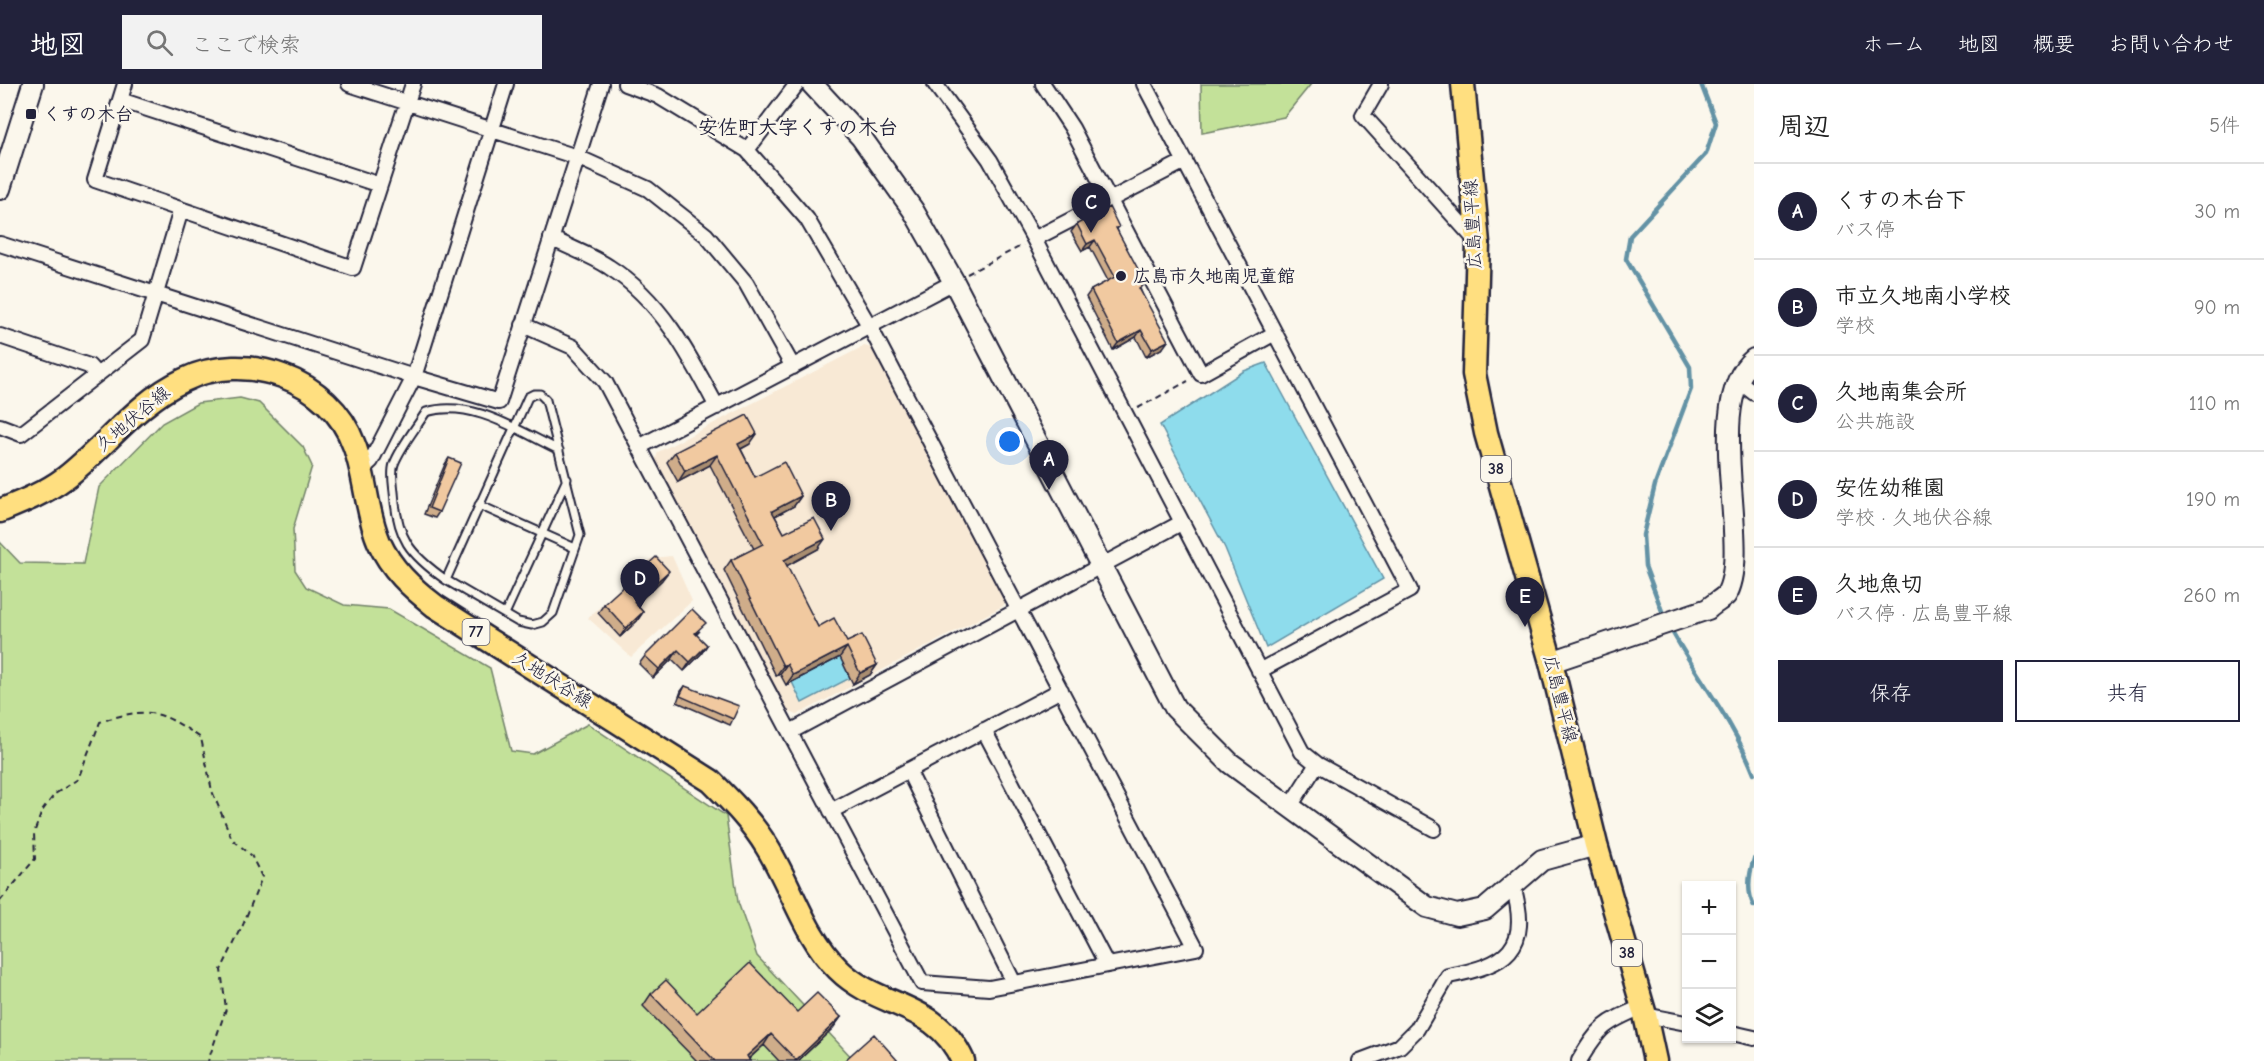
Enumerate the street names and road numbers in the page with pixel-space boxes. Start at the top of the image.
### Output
street label: 広島豊平線 [1460,179,1486,269]
street label: 久地伏谷線 [92,382,174,456]
road number: 38 [1481,456,1511,482]
road number: 77 [462,619,490,645]
street label: 久地伏谷線 [508,647,596,713]
street label: 広島豊平線 [1539,653,1581,745]
road number: 38 [1612,940,1642,966]

